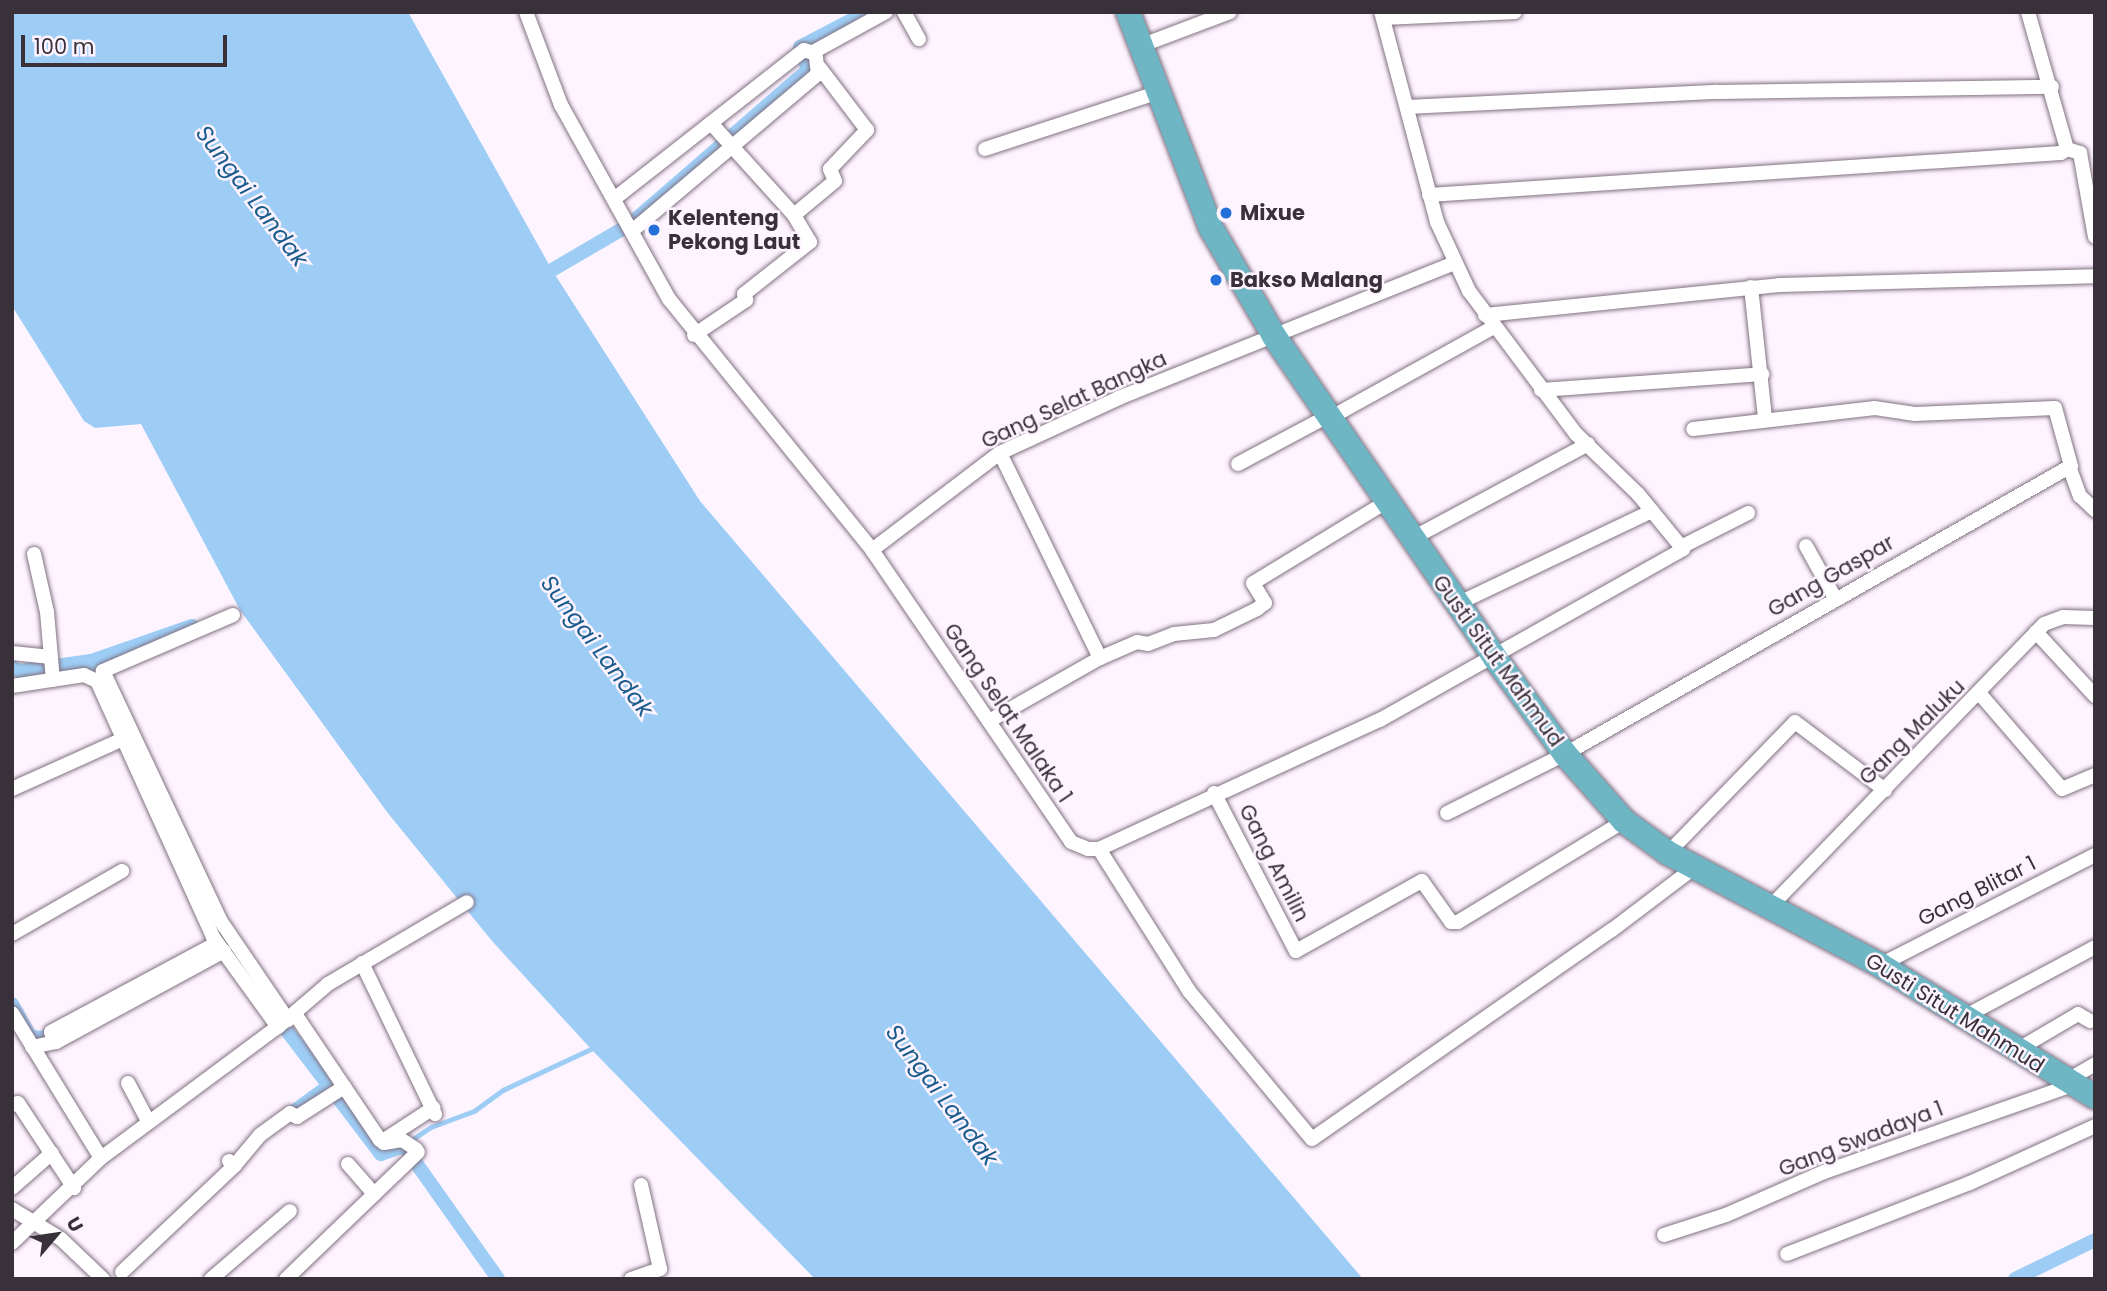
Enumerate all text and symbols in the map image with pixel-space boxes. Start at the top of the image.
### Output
scale bar [24,21,231,65]
text: 100 m [34,32,94,61]
water label: Sungai Landak [190,120,314,272]
place label: Mixue [1240,200,1305,226]
place label: Kelenteng Pekong Laut [668,205,800,255]
marker: Mixue [1218,205,1234,221]
marker: Kelenteng Pekong Laut [646,222,662,238]
place label: Bakso Malang [1230,267,1383,293]
marker: Bakso Malang [1208,272,1224,288]
street label: Gang Selat Bangka [977,346,1171,454]
street label: Gang Gaspar [1763,530,1899,622]
water label: Sungai Landak [535,570,659,722]
street label: Gusti Situt Mahmud [1427,570,1569,752]
street label: Gang Selat Malaka 1 [939,619,1077,807]
street label: Gang Maluku [1854,674,1970,790]
street label: Gang Amilin [1234,800,1314,926]
street label: Gang Blitar 1 [1914,850,2040,932]
street label: Gusti Situt Mahmud [1861,948,2049,1078]
water label: Sungai Landak [880,1019,1004,1171]
street label: Gang Swadaya 1 [1775,1096,1947,1182]
north arrow [21,1200,91,1270]
text: U [60,1212,90,1237]

